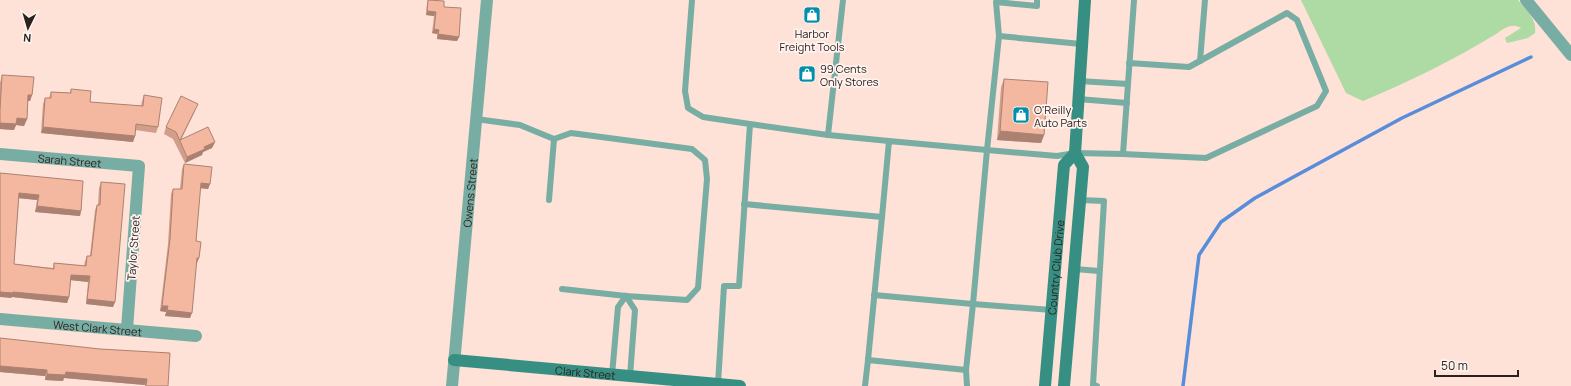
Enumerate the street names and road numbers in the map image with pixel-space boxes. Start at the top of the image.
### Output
street label: Sarah Street [37,150,102,170]
street label: Owens Street [459,158,480,228]
street label: Taylor Street [123,215,143,281]
street label: Country Club Drive [1044,219,1067,316]
street label: West Clark Street [53,316,143,339]
street label: Clark Street [555,362,616,382]

